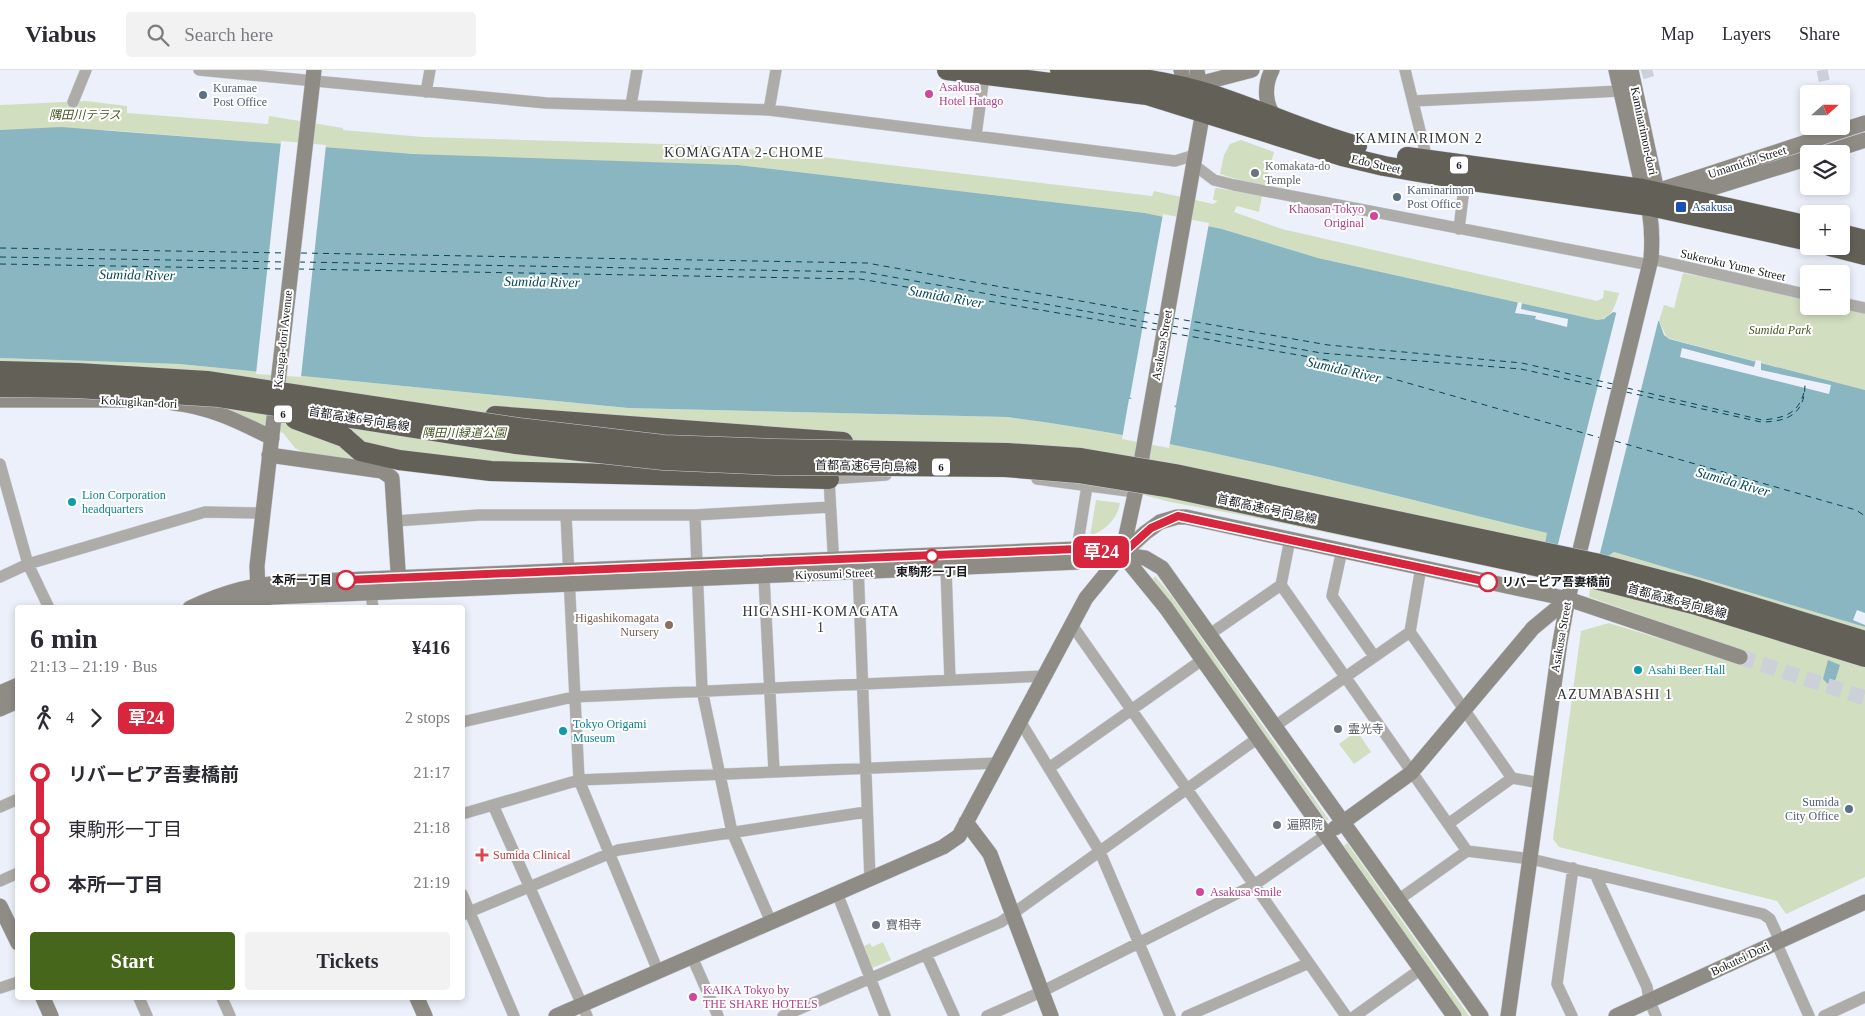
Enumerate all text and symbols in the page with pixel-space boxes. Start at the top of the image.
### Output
search box [126,12,476,57]
text: Viabus [25,21,96,47]
icon: search [144,21,172,49]
text: Search here [184,24,273,45]
text: Map [1661,24,1694,44]
text: Layers [1722,24,1771,44]
text: Share [1799,24,1840,44]
place label: Asakusa Hotel Hatago [939,80,1003,108]
place label: Kuramae Post Office [213,81,267,109]
north arrow [1800,85,1850,135]
map controls [1800,85,1850,315]
street label: Kaminarimon-dori [1628,86,1660,177]
marker: Asakusa Hotel Hatago [923,88,935,100]
marker: Kuramae Post Office [197,89,209,101]
park label: 隅田川テラス [49,108,121,122]
district label: KAMINARIMON 2 [1355,131,1483,146]
street label: Umamichi Street [1706,143,1789,181]
district label: KOMAGATA 2-CHOME [664,145,824,160]
button: layers [1800,145,1850,195]
street label: Edo Street [1350,152,1403,177]
road number: 6 [1450,156,1468,174]
place label: Komakata-do Temple [1265,159,1330,187]
marker: Komakata-do Temple [1249,167,1261,179]
place label: Kaminarimon Post Office [1407,183,1474,211]
marker: Kaminarimon Post Office [1391,191,1403,203]
marker: Asakusa [1674,200,1688,214]
place label: Asakusa [1692,200,1733,214]
place label: Khaosan Tokyo Original [1289,202,1365,230]
button: + [1800,205,1850,255]
marker: Khaosan Tokyo Original [1368,210,1380,222]
street label: Sukeroku Yume Street [1679,246,1788,284]
button: − [1800,265,1850,315]
water label: Sumida River [99,267,176,283]
water label: Sumida River [504,274,581,290]
water label: Sumida River [907,283,985,311]
street label: Kasuga-dori Avenue [271,289,295,389]
street label: Asakusa Street [1149,308,1175,381]
park label: Sumida Park [1749,323,1812,337]
water label: Sumida River [1305,354,1383,386]
street label: Kokugikan-dori [100,393,178,411]
street label: 首都高速6号向島線 [308,404,410,434]
road number: 6 [274,406,292,422]
park label: 隅田川緑道公園 [422,426,508,440]
street label: 首都高速6号向島線 [815,458,917,474]
road number: 6 [932,458,950,476]
water label: Sumida River [1694,464,1772,500]
place label: Lion Corporation headquarters [82,488,166,516]
street label: 首都高速6号向島線 [1216,492,1318,526]
marker: Lion Corporation headquarters [66,496,78,508]
line badge: 草24 [1072,536,1130,568]
text: 草24 [1083,542,1119,562]
marker: 東駒形一丁目 [925,549,939,563]
place label: 東駒形一丁目 [896,565,968,579]
street label: Kiyosumi Street [795,566,874,582]
marker: 本所一丁目 [336,570,356,590]
marker: リバーピア吾妻橋前 [1478,572,1498,592]
place label: 本所一丁目 [272,573,332,587]
place label: リバーピア吾妻橋前 [1502,575,1610,589]
street label: 首都高速6号向島線 [1626,581,1728,621]
street label: Asakusa Street [1548,600,1574,673]
district label: HIGASHI-KOMAGATA 1 [742,604,900,635]
place label: Higashikomagata Nursery [575,611,660,639]
marker: Higashikomagata Nursery [663,619,675,631]
text: 6 min [30,623,98,654]
text: ¥416 [412,637,450,658]
text: 21:13 – 21:19 · Bus [30,658,157,675]
place label: Asahi Beer Hall [1648,663,1726,677]
marker: Asahi Beer Hall [1632,664,1644,676]
district label: AZUMABASHI 1 [1557,687,1673,702]
icon: walk [30,704,58,732]
icon: forward [82,704,110,732]
text: 草24 [128,708,164,728]
text: 4 [66,709,74,726]
text: 2 stops [405,709,450,726]
place label: Tokyo Origami Museum [573,717,647,745]
place label: 霊光寺 [1348,722,1384,736]
marker: 霊光寺 [1332,723,1344,735]
marker: Tokyo Origami Museum [557,725,569,737]
text: リバーピア吾妻橋前 [68,764,239,785]
text: 21:17 [414,764,450,781]
place label: Sumida City Office [1785,795,1840,823]
marker: Sumida City Office [1843,803,1855,815]
place label: 遍照院 [1287,818,1323,832]
text: 東駒形一丁目 [68,819,182,840]
text: 21:18 [414,819,450,836]
marker: 遍照院 [1271,819,1283,831]
marker: Sumida Clinical [475,848,489,862]
place label: Sumida Clinical [493,848,571,862]
text: 本所一丁目 [68,874,163,895]
text: 21:19 [414,874,450,891]
place label: Asakusa Smile [1210,885,1282,899]
marker: Asakusa Smile [1194,886,1206,898]
place label: 寶相寺 [886,918,922,932]
marker: 寶相寺 [870,919,882,931]
button: Start [30,932,235,990]
button: Tickets [245,932,450,990]
street label: Bokutei Dori [1708,939,1772,979]
place label: KAIKA Tokyo by THE SHARE HOTELS [703,983,818,1011]
marker: KAIKA Tokyo by THE SHARE HOTELS [687,991,699,1003]

